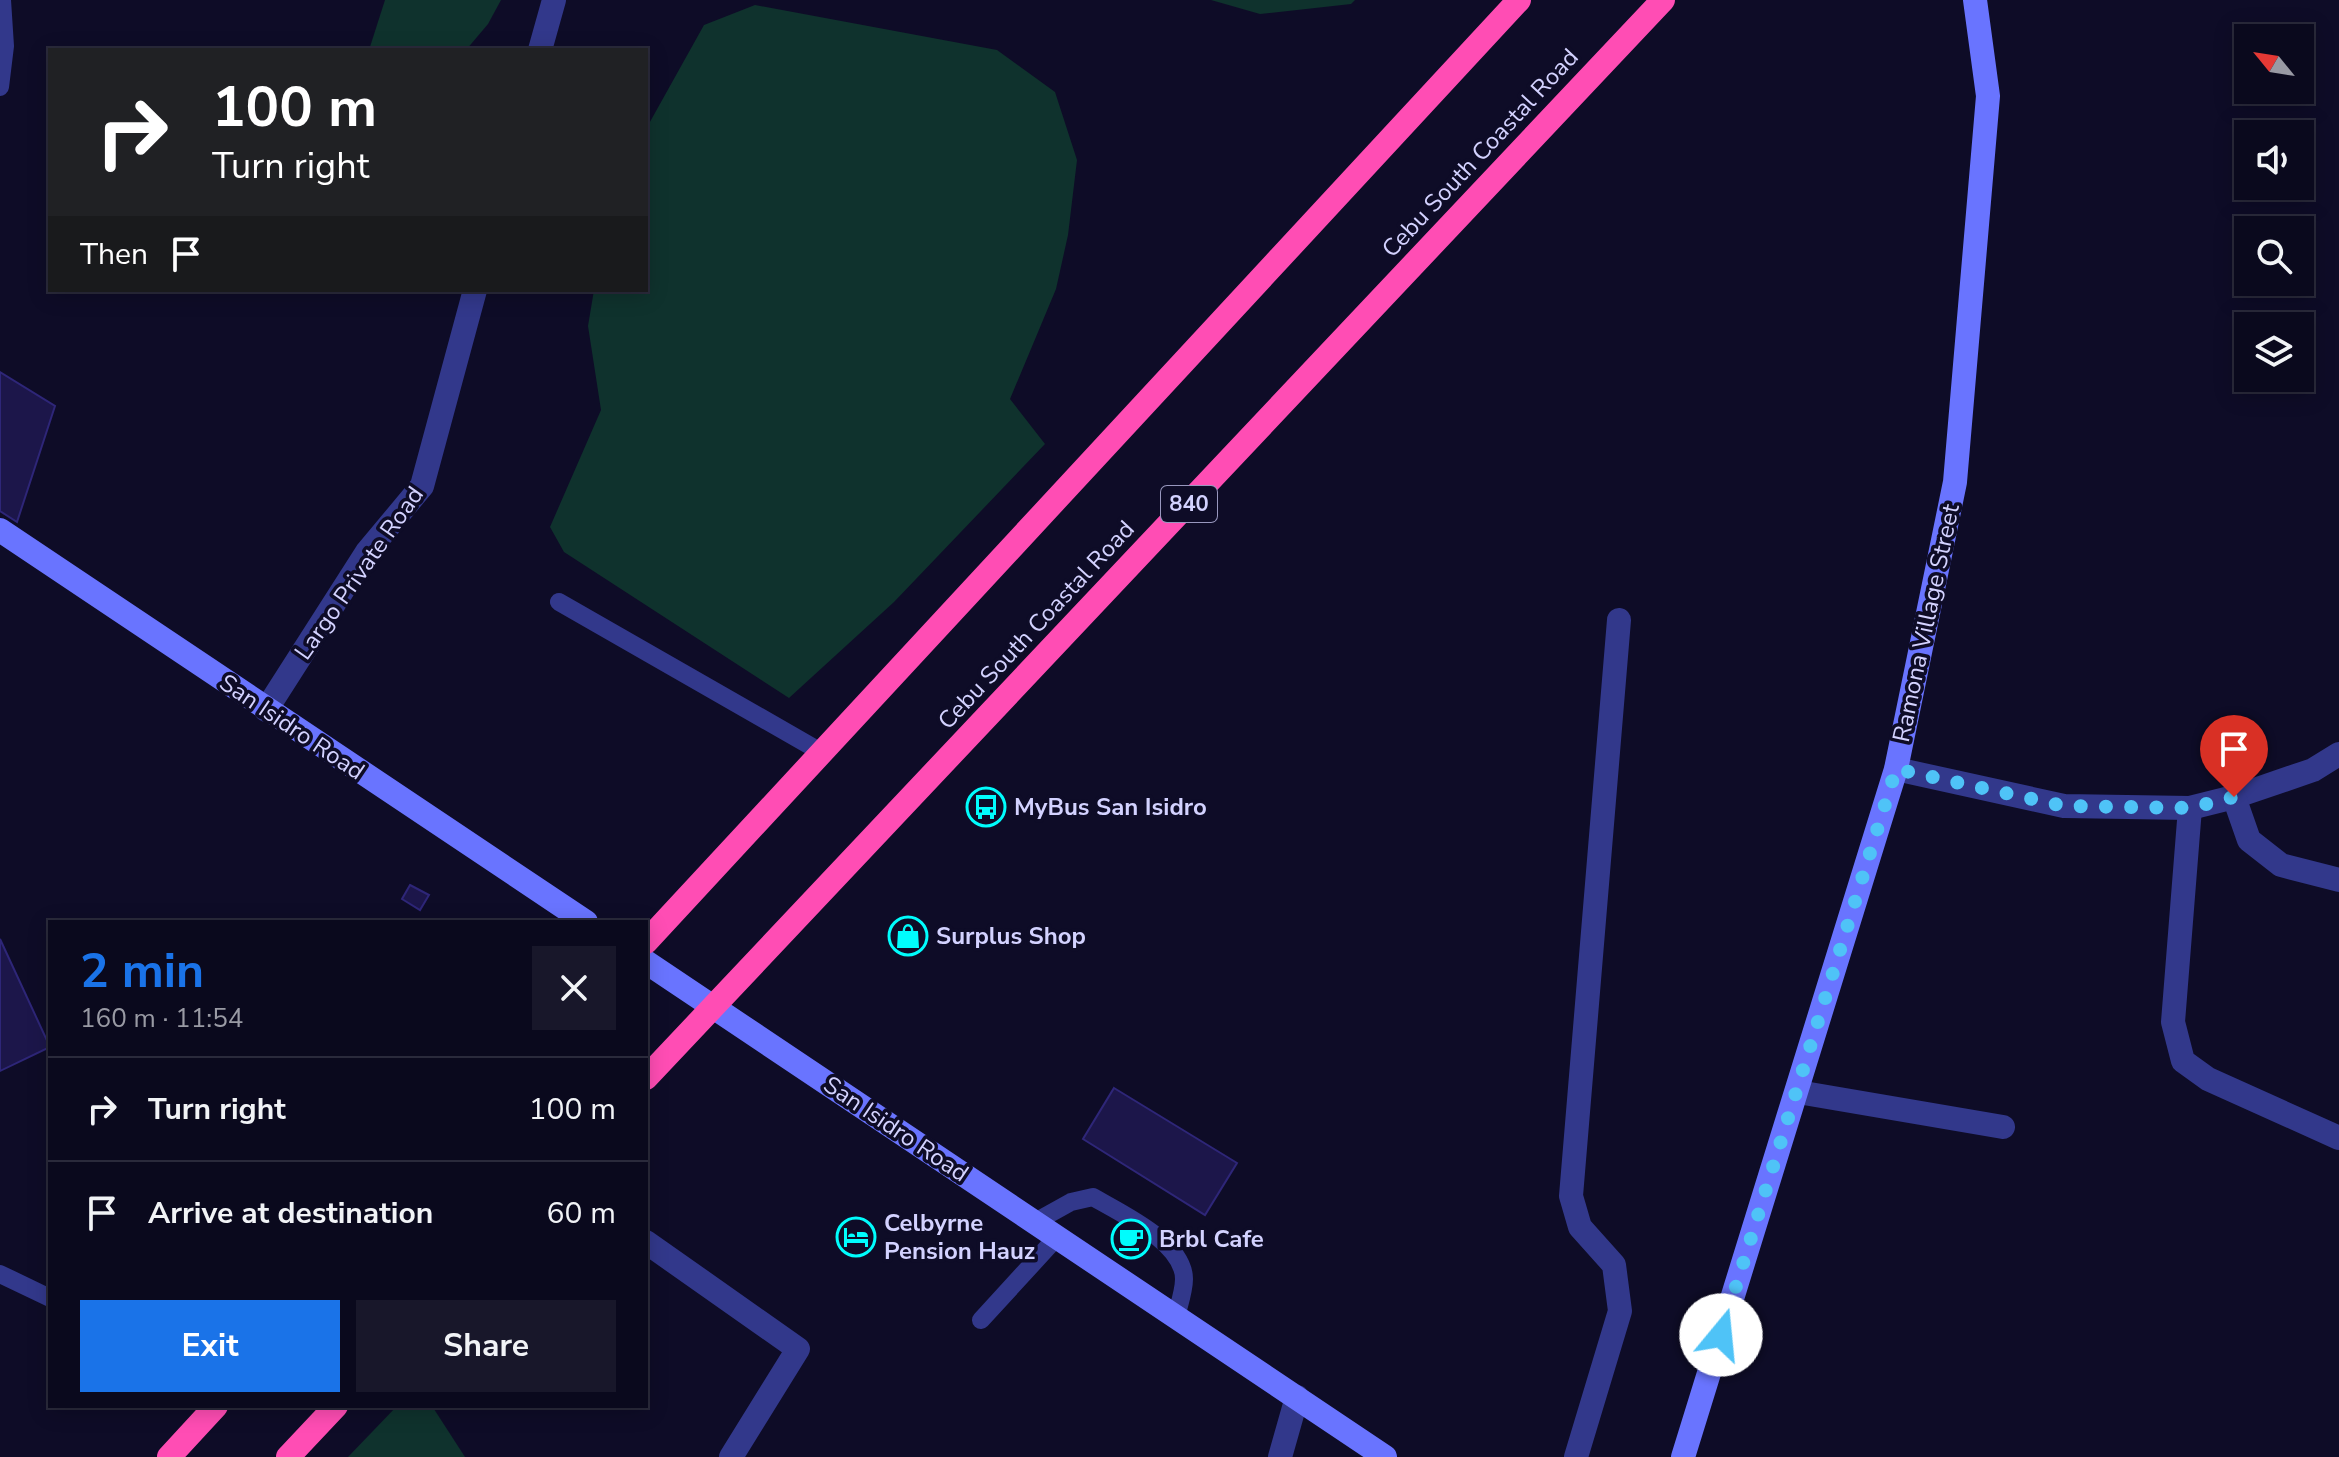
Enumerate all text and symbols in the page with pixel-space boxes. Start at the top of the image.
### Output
north arrow [2234,24,2314,104]
map controls [2234,24,2314,392]
street label: Cebu South Coastal Road [1375,42,1585,264]
text: 100 m [212,69,377,146]
icon: right [80,80,184,184]
button: sound [2234,120,2314,200]
text: Turn right [212,142,369,191]
button: search [2234,216,2314,296]
icon: arrive [164,232,208,276]
text: Then [80,234,148,275]
button: layers [2234,312,2314,392]
street label: Largo Private Road [287,480,431,666]
road number: 840 [1161,486,1217,522]
street label: Ramona Village Street [1885,500,1967,745]
street label: Cebu South Coastal Road [931,514,1141,736]
street label: San Isidro Road [213,667,371,787]
pin [2200,715,2268,797]
icon: arrive [2212,727,2256,771]
bus stop icon: MyBus San Isidro [965,786,1007,828]
place label: MyBus San Isidro [1014,791,1207,823]
shop icon: Surplus Shop [887,915,929,957]
place label: Surplus Shop [936,920,1086,952]
text: 2 min [80,938,204,1004]
button: close [532,946,616,1030]
text: 160 m · 11:54 [80,1001,243,1036]
street label: San Isidro Road [817,1069,975,1189]
icon: right [80,1087,124,1131]
text: Turn right [148,1089,286,1130]
text: 100 m [529,1089,616,1130]
icon: arrive [80,1191,124,1235]
text: Arrive at destination [148,1193,433,1234]
text: 60 m [547,1193,616,1234]
place label: Celbyrne Pension Hauz [884,1207,1035,1267]
hotel icon: Celbyrne Pension Hauz [835,1216,877,1258]
cafe icon: Brbl Cafe [1110,1218,1152,1260]
place label: Brbl Cafe [1159,1223,1264,1255]
position arrow [1679,1293,1763,1377]
button: Exit [80,1300,340,1392]
button: Share [356,1300,616,1392]

